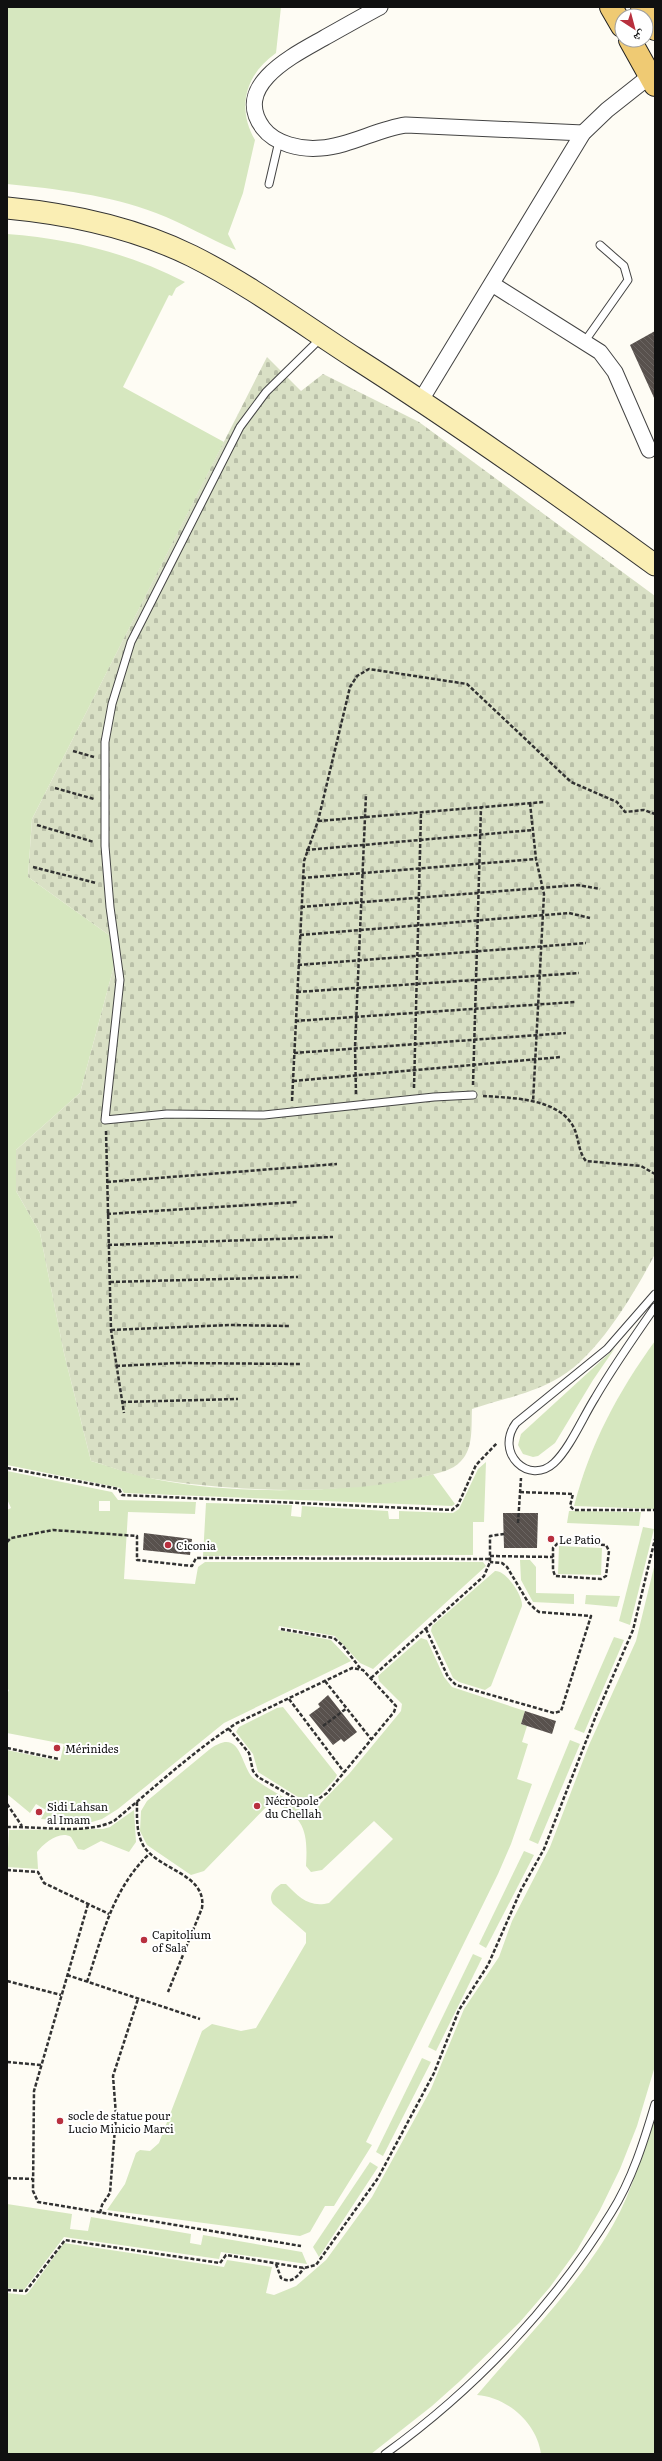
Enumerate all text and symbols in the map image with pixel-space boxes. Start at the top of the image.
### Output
north arrow [614,8,654,48]
text: ش [630,26,650,47]
place label: Le Patio [559,1531,601,1547]
marker: Le Patio [546,1534,556,1544]
place label: Ciconia [176,1537,216,1553]
marker: Ciconia [163,1540,173,1550]
place label: Mérinides [65,1740,118,1756]
marker: Mérinides [52,1743,62,1753]
place label: Nécropole du Chellah [265,1792,322,1821]
place label: Sidi Lahsan al Imam [47,1798,108,1827]
marker: Nécropole du Chellah [252,1801,262,1811]
marker: Sidi Lahsan al Imam [34,1807,44,1817]
place label: Capitolium of Sala [152,1926,212,1955]
marker: Capitolium of Sala [139,1935,149,1945]
place label: socle de statue pour Lucio Minicio Marci [68,2107,174,2136]
marker: socle de statue pour Lucio Minicio Marci [55,2116,65,2126]

